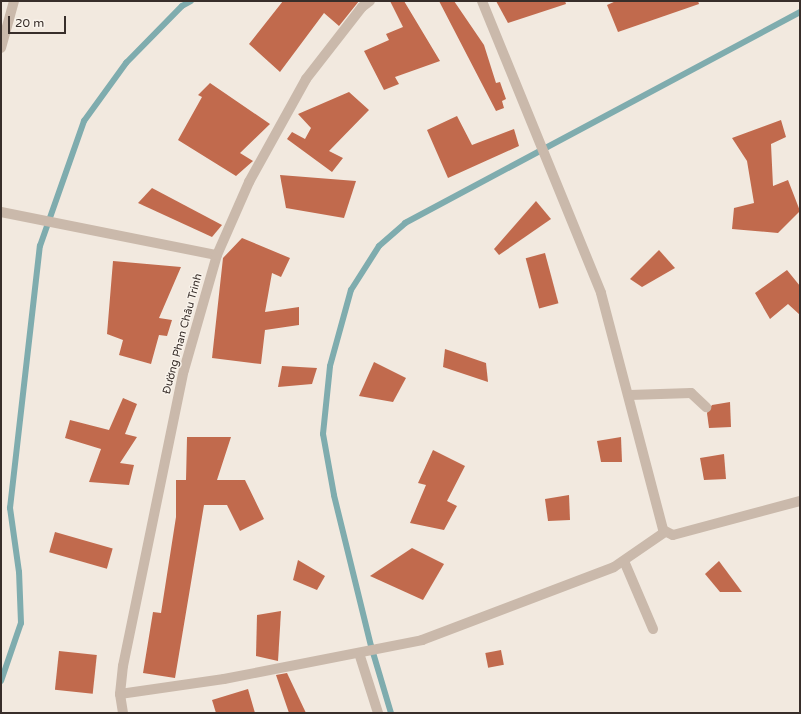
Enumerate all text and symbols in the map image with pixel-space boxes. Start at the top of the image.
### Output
scale bar [10,8,68,34]
text: 20 m [15,16,44,30]
street label: Đường Phan Châu Trinh [161,272,205,396]

